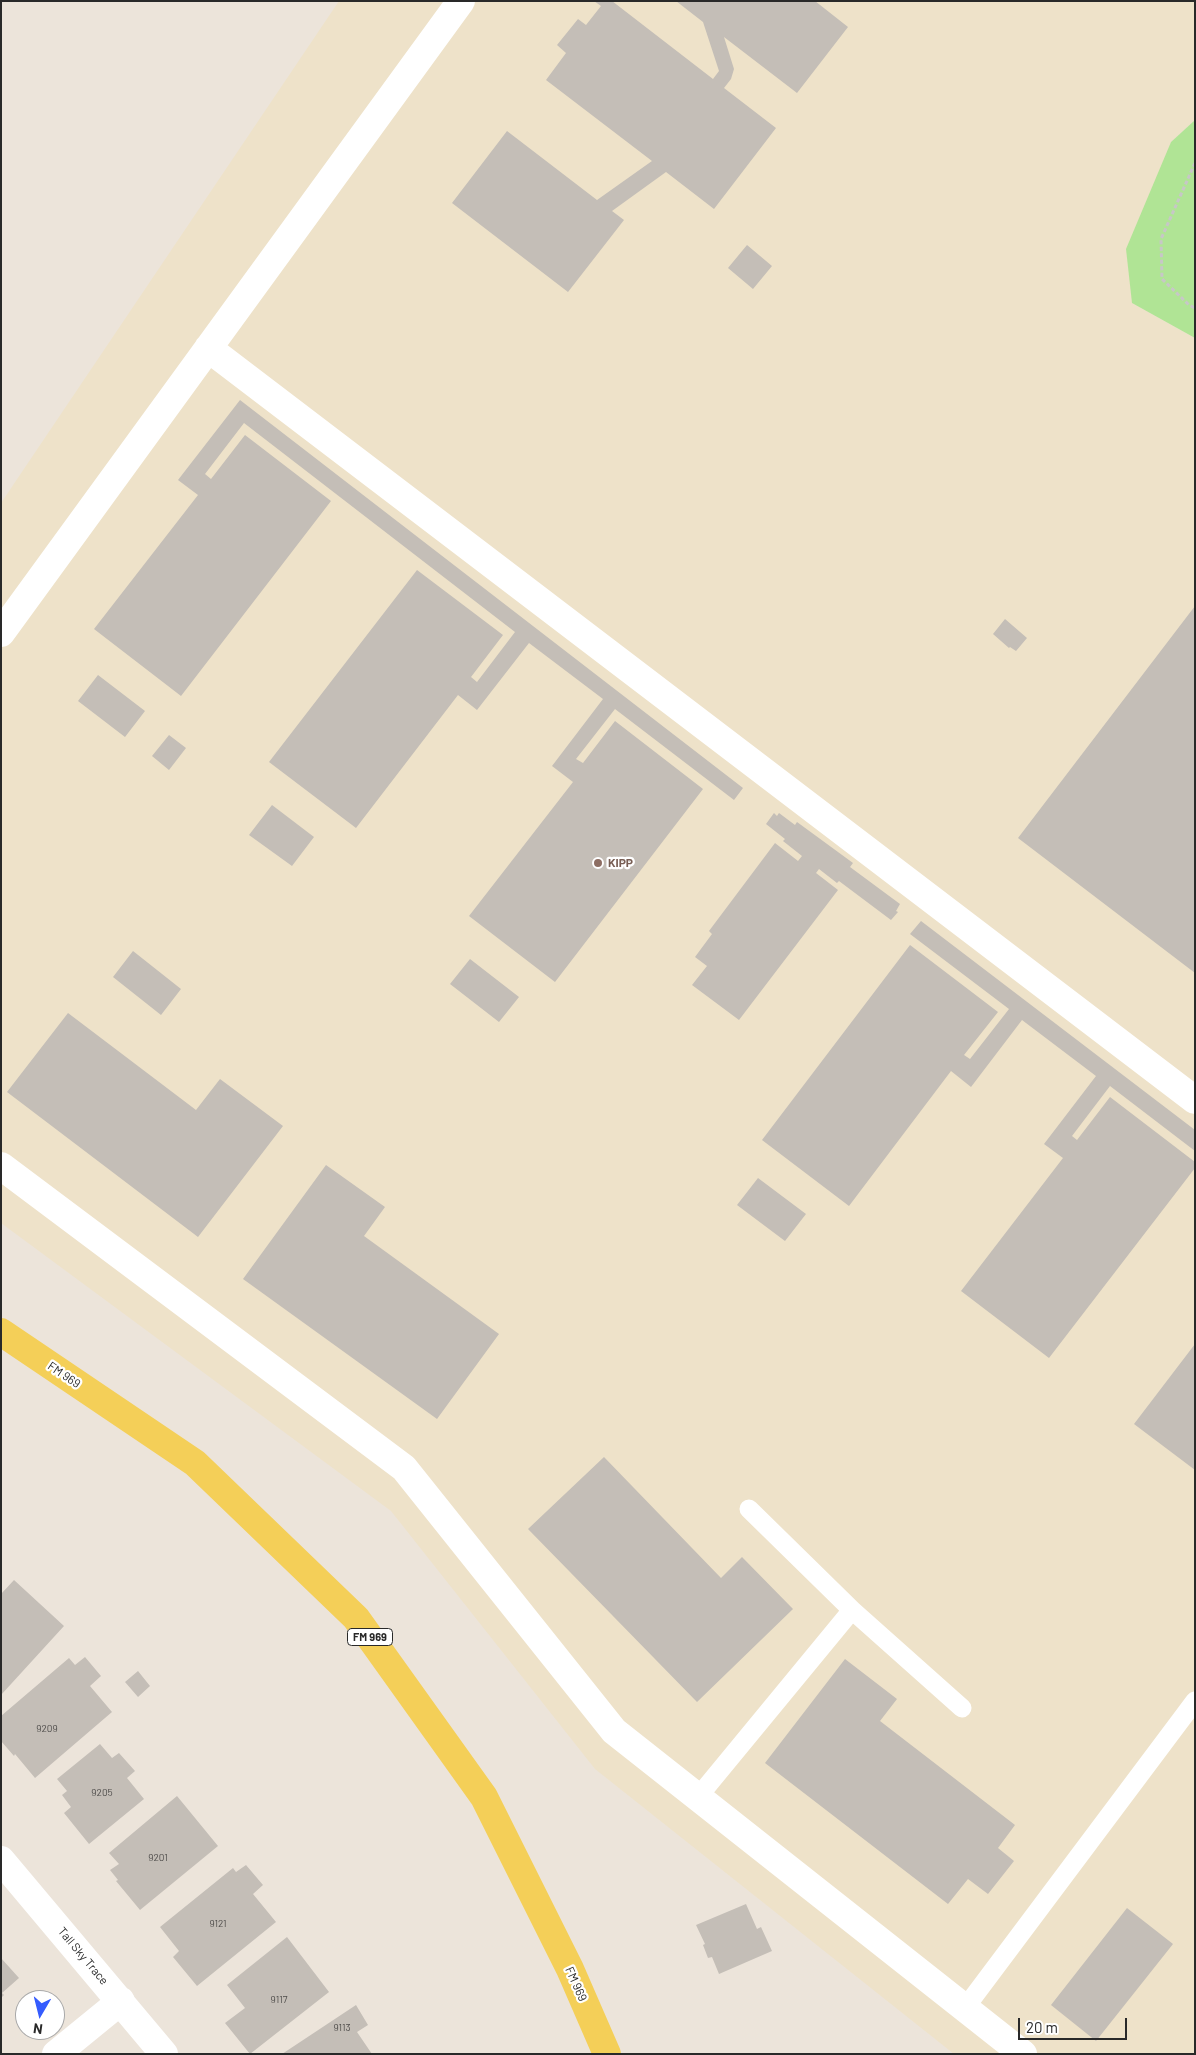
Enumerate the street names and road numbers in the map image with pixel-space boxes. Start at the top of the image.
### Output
street label: FM 969 [45,1359,83,1391]
road number: FM 969 [348,1628,392,1645]
street label: Tall Sky Trace [55,1924,111,1988]
street label: FM 969 [562,1964,590,2004]

